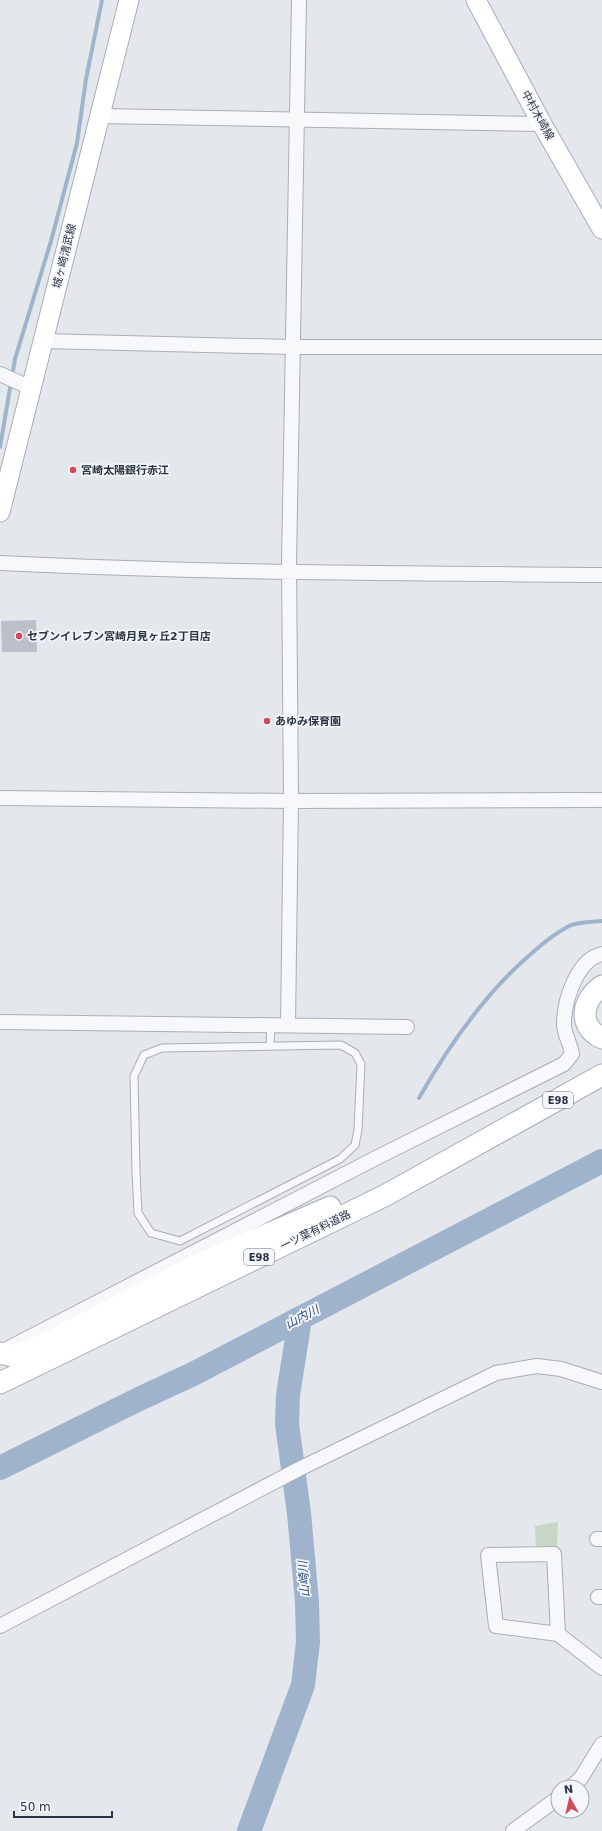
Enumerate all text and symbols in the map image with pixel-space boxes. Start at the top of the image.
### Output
street label: 中村木崎線 [519,88,557,142]
street label: 城ヶ崎清武線 [50,223,79,290]
place label: 宮崎太陽銀行赤江 [81,464,169,477]
marker: 宮崎太陽銀行赤江 [68,465,78,475]
place label: セブンイレブン宮崎月見ヶ丘2丁目店 [27,630,211,643]
marker: セブンイレブン宮崎月見ヶ丘2丁目店 [14,631,24,641]
place label: あゆみ保育園 [275,715,341,728]
marker: あゆみ保育園 [262,716,272,726]
road number: E98 [543,1092,573,1108]
street label: 一ツ葉有料道路 [278,1208,353,1253]
road number: E98 [244,1249,274,1265]
water label: 山内川 [283,1301,323,1332]
water label: 山崎川 [296,1559,312,1597]
north arrow [550,1779,590,1819]
text: N [563,1783,574,1797]
scale bar [14,1793,112,1819]
text: 50 m [20,1800,51,1814]

